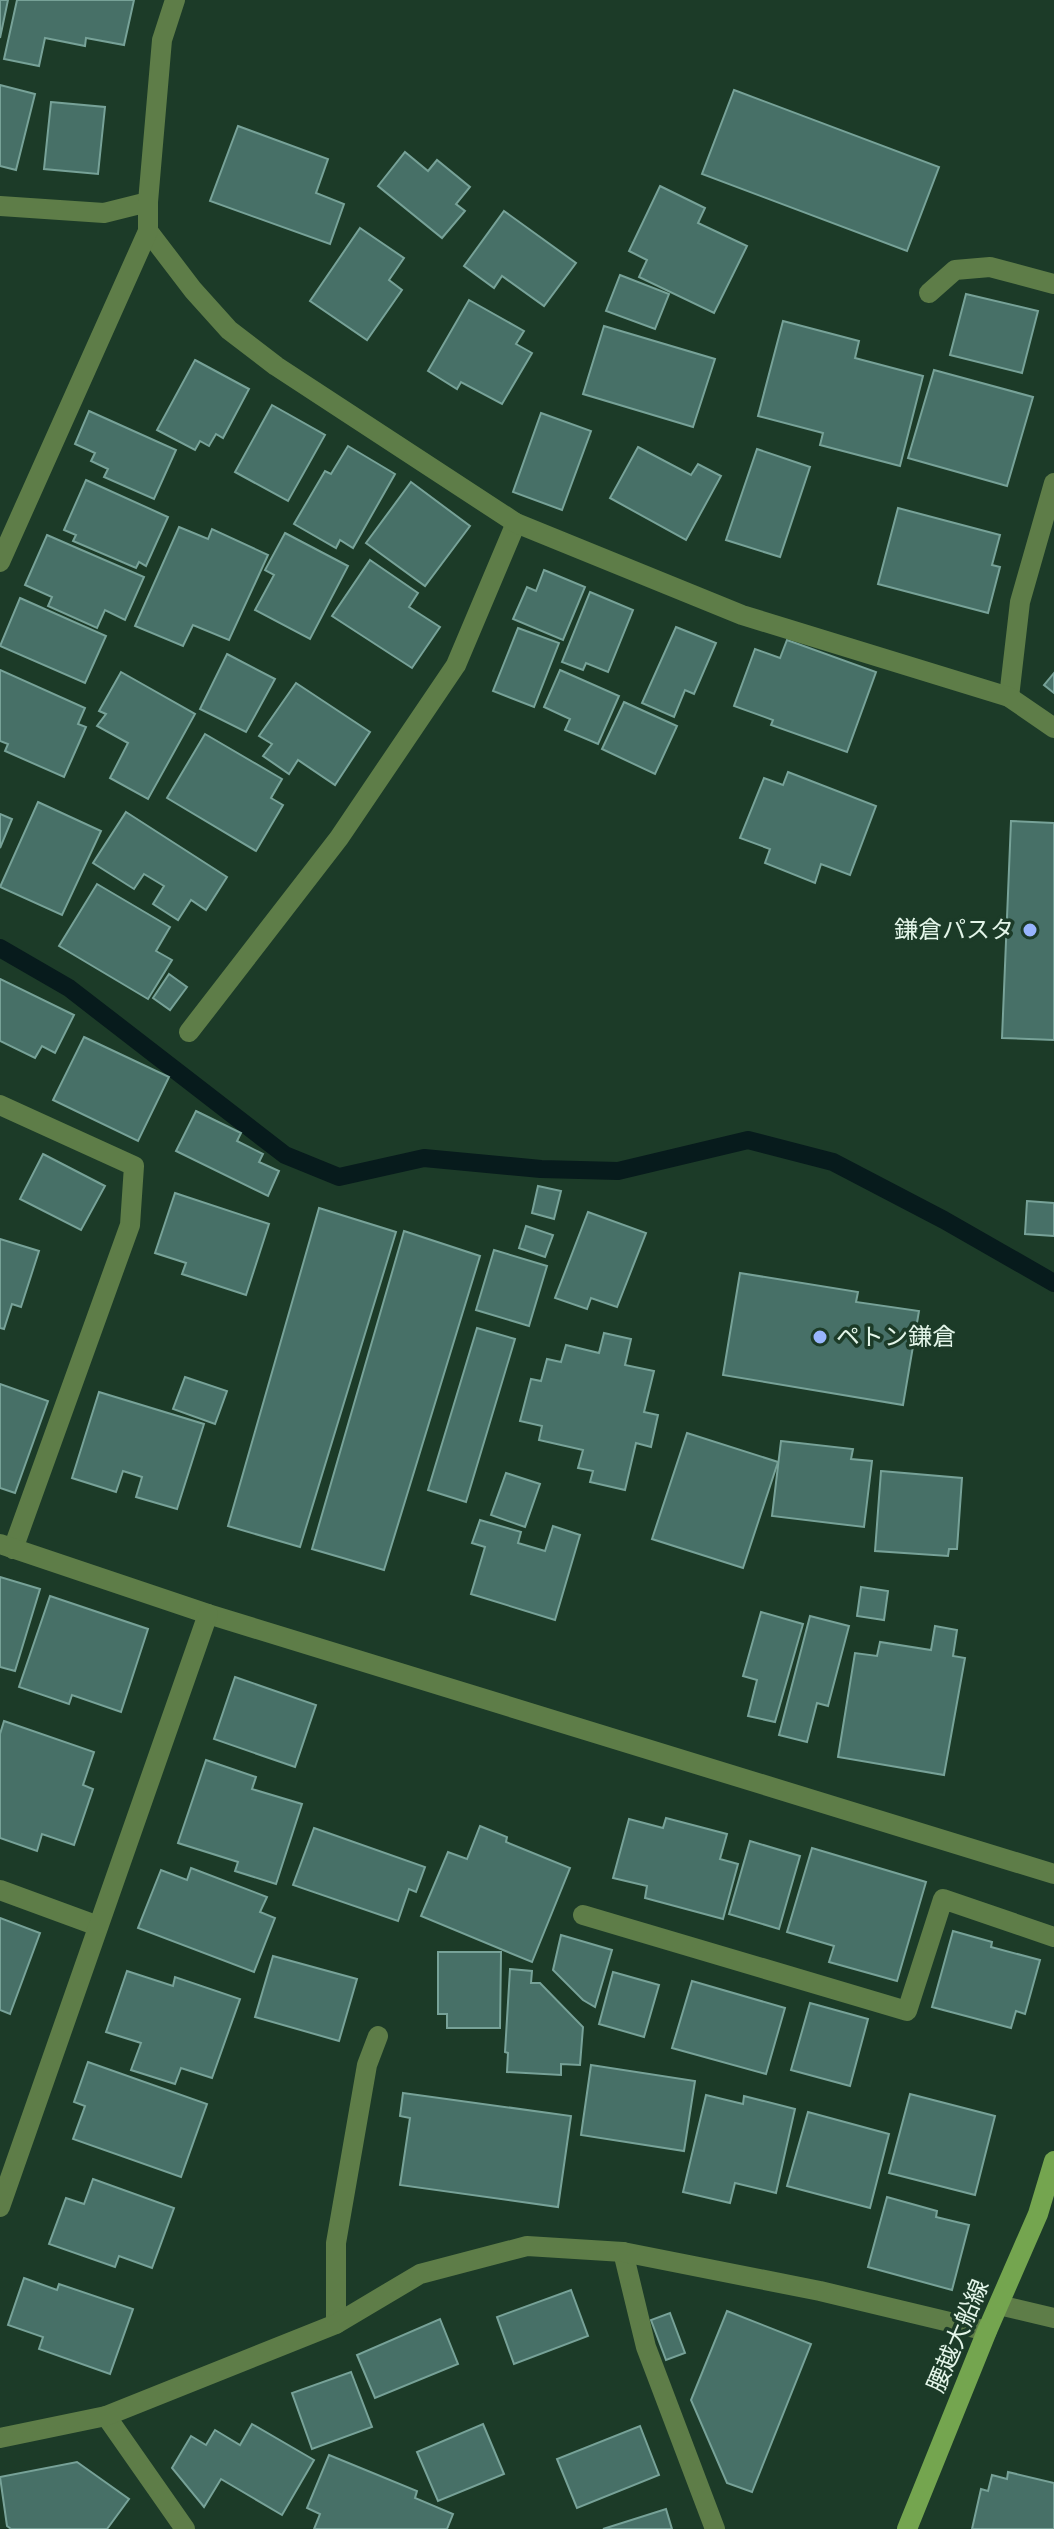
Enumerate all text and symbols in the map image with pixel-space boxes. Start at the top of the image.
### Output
place label: 鎌倉パスタ [894,916,1014,944]
marker: 鎌倉パスタ [1021,921,1039,939]
place label: ペトン鎌倉 [836,1323,956,1351]
marker: ペトン鎌倉 [811,1328,829,1346]
street label: 腰越大船線 [922,2275,994,2397]

